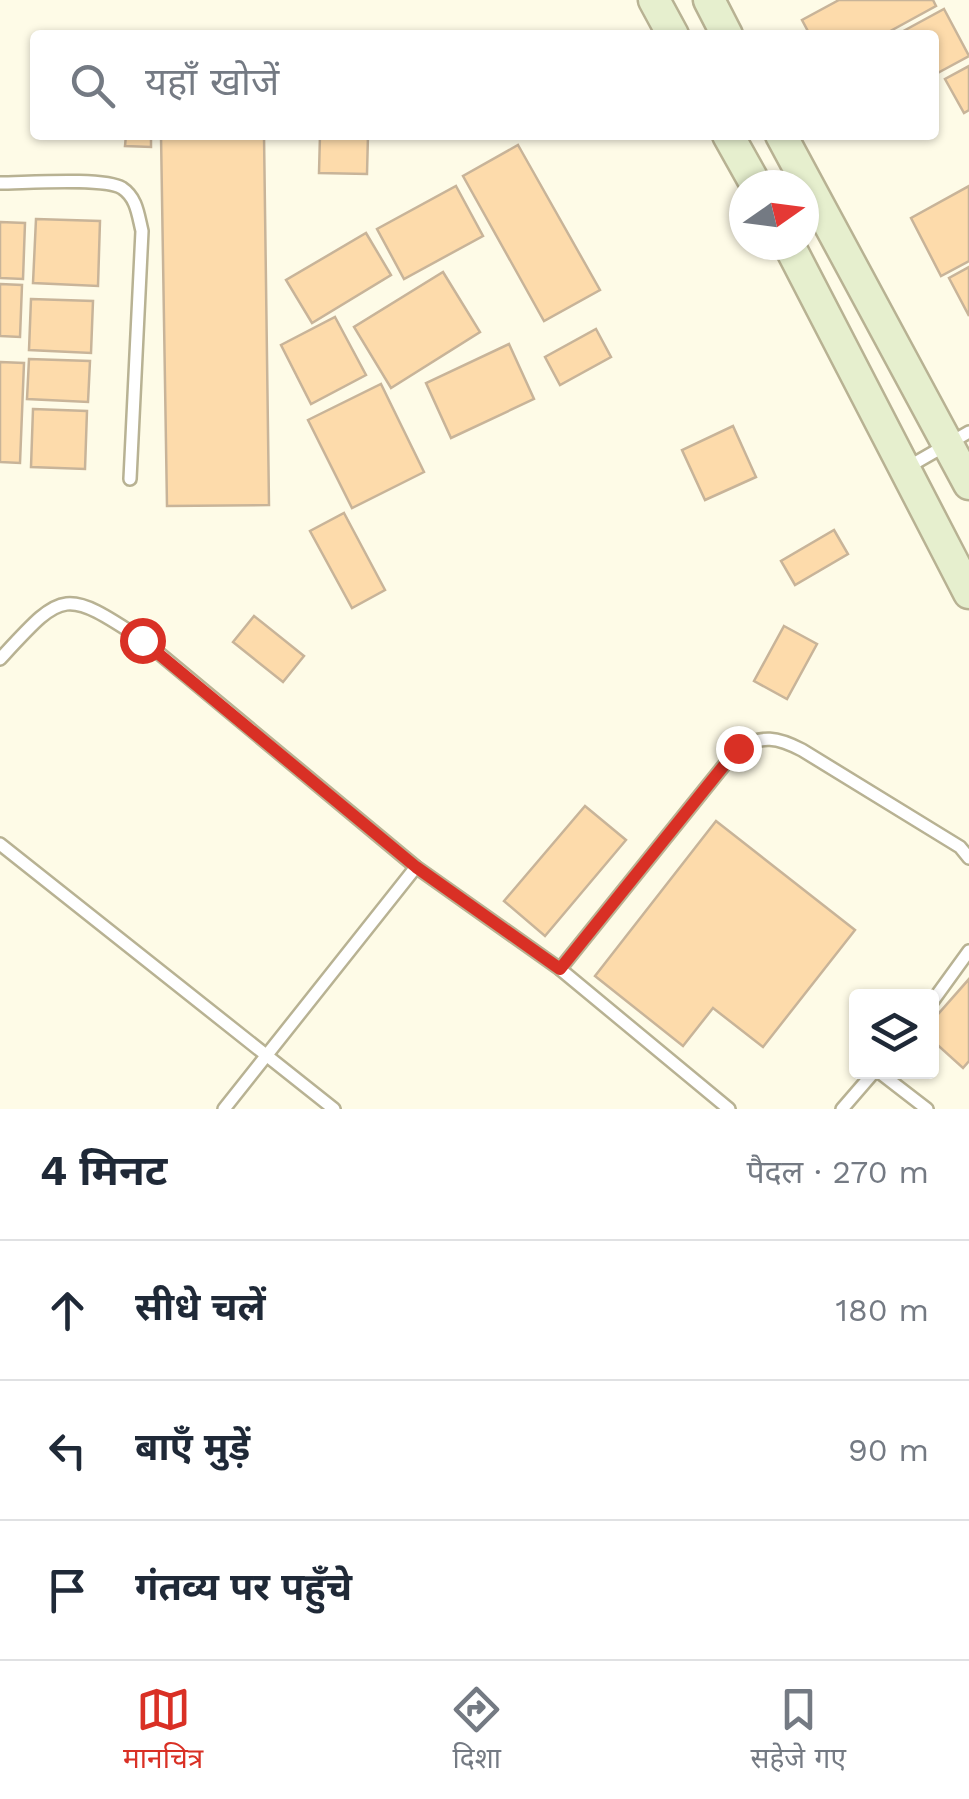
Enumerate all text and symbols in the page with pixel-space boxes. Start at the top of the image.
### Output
search box [30,30,939,140]
icon: search [65,58,120,113]
text: यहाँ खोजें [145,60,279,104]
north arrow [729,170,819,260]
route start [120,618,166,664]
route end [716,726,762,772]
map controls [849,989,939,1079]
button: layers [849,989,939,1079]
text: 4 मिनट [40,1146,167,1195]
text: पैदल · 270 m [746,1153,929,1191]
icon: ahead [40,1283,95,1338]
text: सीधे चलें [135,1285,266,1329]
text: 180 m [835,1291,929,1329]
icon: left [40,1423,95,1478]
text: बाएँ मुड़ें [135,1425,250,1469]
text: 90 m [848,1431,929,1469]
icon: arrive [40,1563,95,1618]
text: गंतव्य पर पहुँचे [135,1565,352,1609]
tab: मानचित्र [123,1682,203,1779]
tab: दिशा [449,1682,504,1779]
tab: सहेजे गए [751,1682,846,1779]

